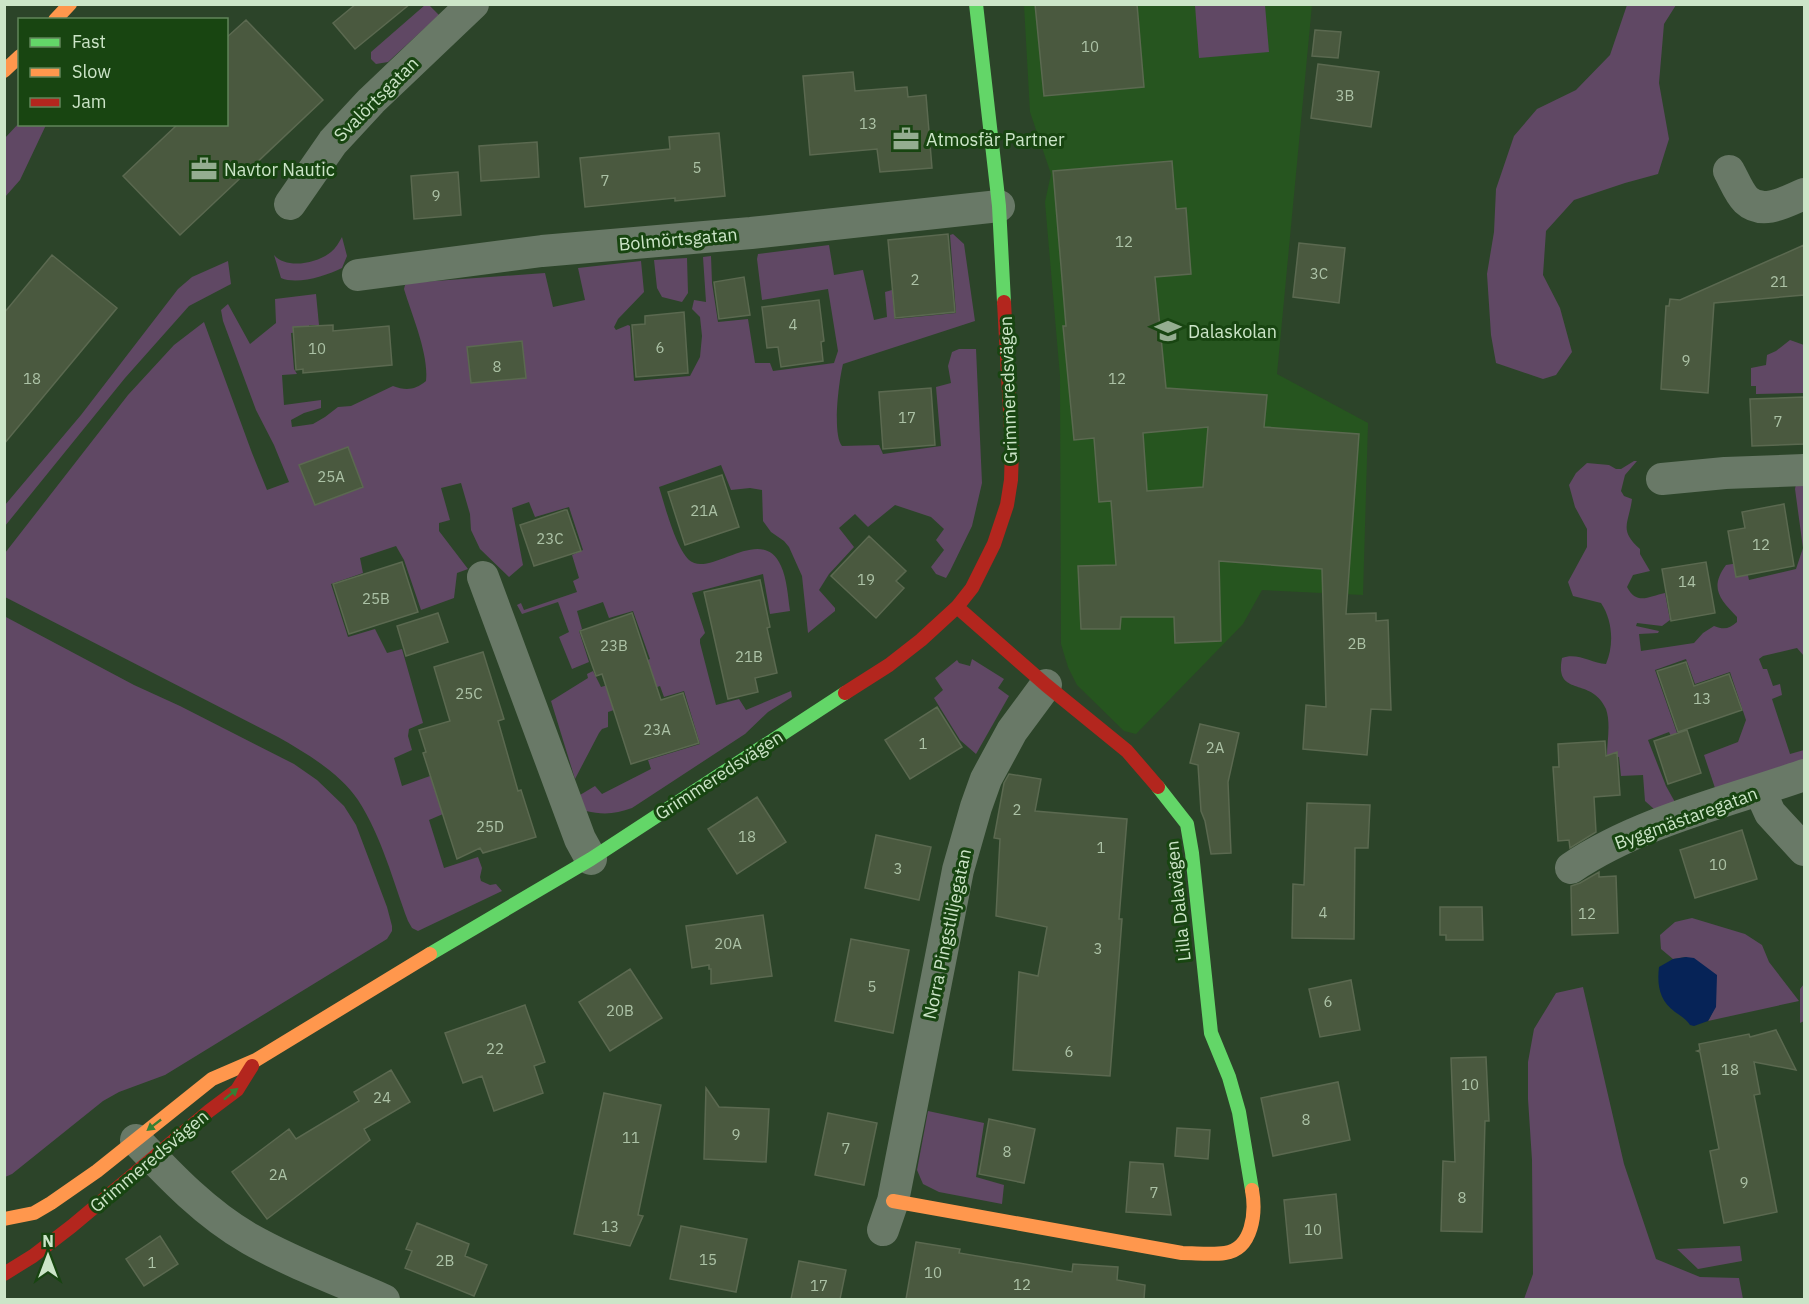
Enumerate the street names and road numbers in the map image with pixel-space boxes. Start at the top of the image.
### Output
street label: Svalörtsgatan [329,52,423,146]
street label: Bolmörtsgatan [618,222,738,256]
street label: Grimmeredsvägen [994,316,1022,464]
street label: Grimmeredsvägen [651,725,787,825]
street label: Byggmästaregatan [1611,781,1761,855]
street label: Lilla Dalavägen [1160,840,1196,962]
street label: Norra Pingstliljegatan [918,847,976,1021]
street label: Grimmeredsvägen [85,1105,213,1217]

